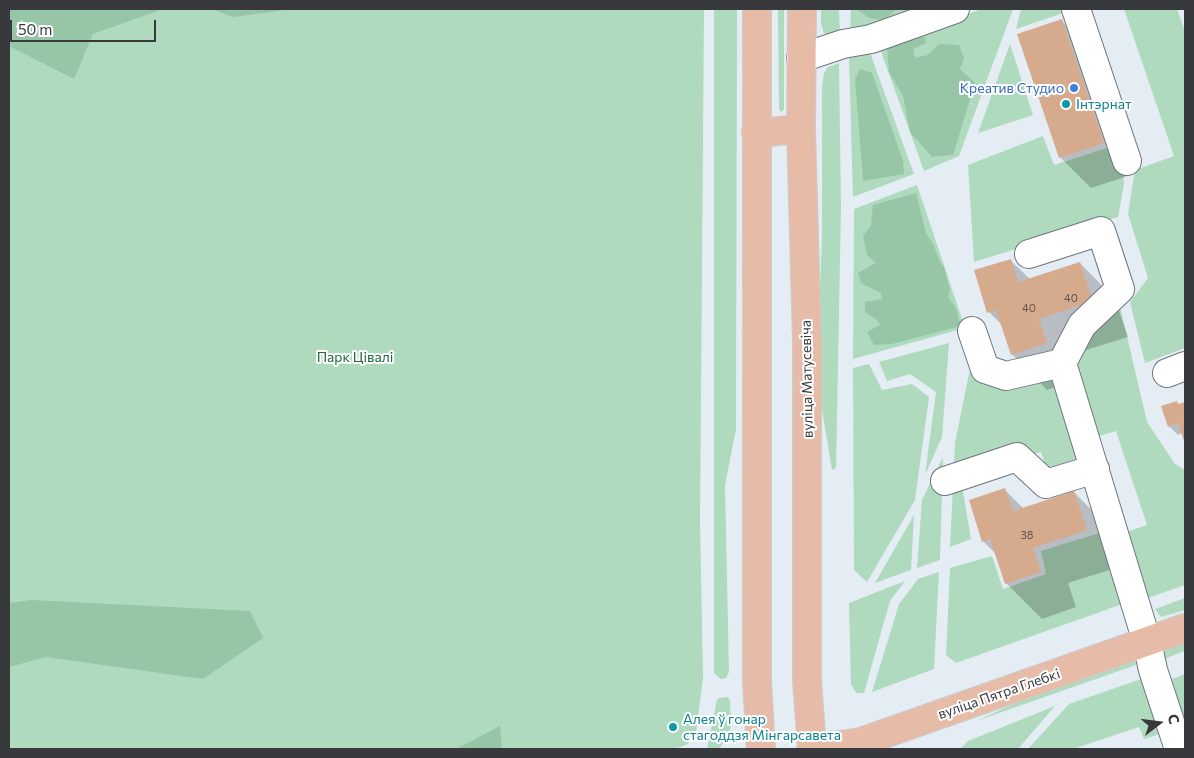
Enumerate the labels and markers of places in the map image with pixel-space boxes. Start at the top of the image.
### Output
place label: Креатив Студио [960,80,1064,96]
marker: Креатив Студио [1068,82,1080,94]
place label: Інтэрнат [1076,96,1131,112]
marker: Інтэрнат [1060,98,1072,110]
place label: Алея ў гонар стагоддзя Мінгарсавета [683,711,841,744]
marker: Алея ў гонар стагоддзя Мінгарсавета [667,721,679,733]

